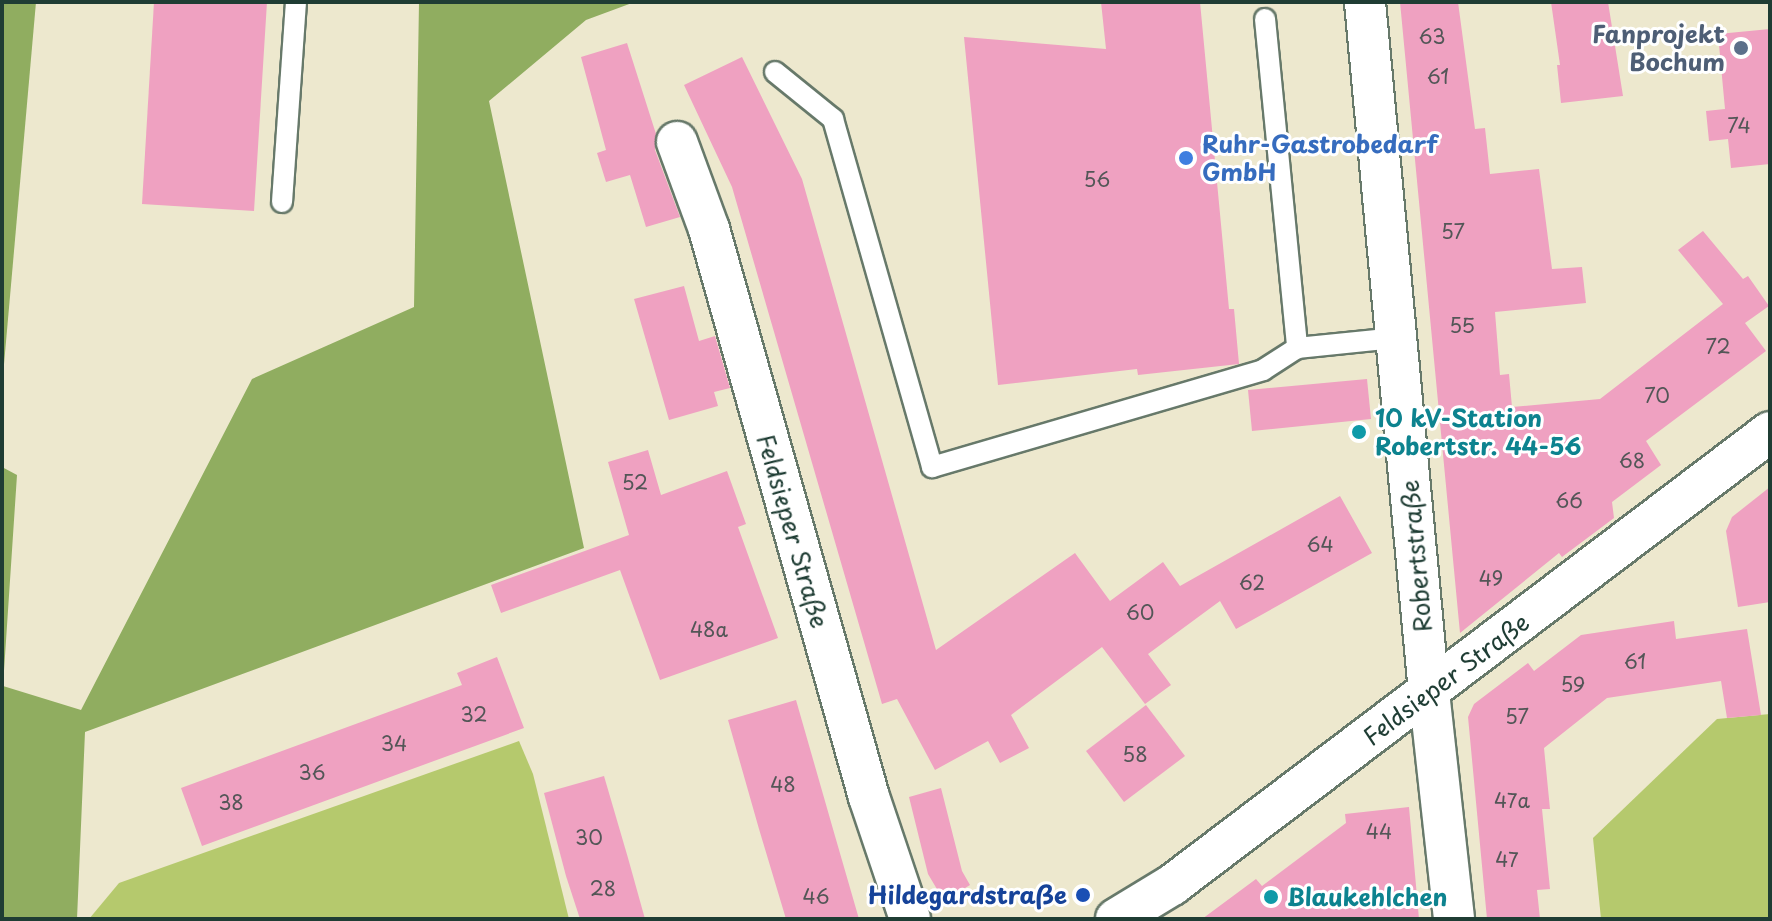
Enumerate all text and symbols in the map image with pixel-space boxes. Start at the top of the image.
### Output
place label: Fanprojekt Bochum [1592,20,1725,76]
house number: 63 [1419,24,1445,48]
marker: Fanprojekt Bochum [1732,39,1750,57]
house number: 61 [1427,64,1449,88]
house number: 74 [1727,113,1751,137]
place label: Ruhr-Gastrobedarf GmbH [1202,130,1438,186]
marker: Ruhr-Gastrobedarf GmbH [1177,149,1195,167]
house number: 56 [1084,167,1110,191]
house number: 57 [1441,219,1465,243]
house number: 55 [1449,313,1475,337]
house number: 72 [1705,334,1731,358]
house number: 70 [1644,383,1670,407]
place label: 10 kV-Station Robertstr. 44-56 [1375,404,1581,460]
marker: 10 kV-Station Robertstr. 44-56 [1350,423,1368,441]
street label: Feldsieper Straße [752,431,834,631]
house number: 68 [1619,448,1645,472]
house number: 52 [622,470,648,494]
street label: Robertstraße [1395,479,1437,633]
house number: 66 [1555,488,1583,512]
house number: 64 [1306,532,1334,556]
house number: 49 [1479,566,1503,590]
house number: 62 [1239,570,1265,594]
house number: 60 [1126,600,1154,624]
street label: Feldsieper Straße [1358,607,1534,751]
house number: 48a [690,617,728,641]
house number: 61 [1624,649,1646,673]
house number: 59 [1561,672,1585,696]
house number: 32 [461,702,487,726]
house number: 57 [1505,704,1529,728]
house number: 34 [381,731,407,755]
house number: 58 [1122,742,1148,766]
house number: 36 [298,760,326,784]
house number: 48 [770,772,796,796]
house number: 47a [1494,788,1530,812]
house number: 38 [218,790,244,814]
house number: 44 [1366,819,1392,843]
house number: 30 [575,825,603,849]
house number: 47 [1495,847,1519,871]
house number: 28 [590,876,616,900]
place label: Hildegardstraße [868,881,1067,909]
place label: Blaukehlchen [1287,883,1447,911]
house number: 46 [802,884,830,908]
marker: Hildegardstraße [1074,886,1092,904]
marker: Blaukehlchen [1262,888,1280,906]

